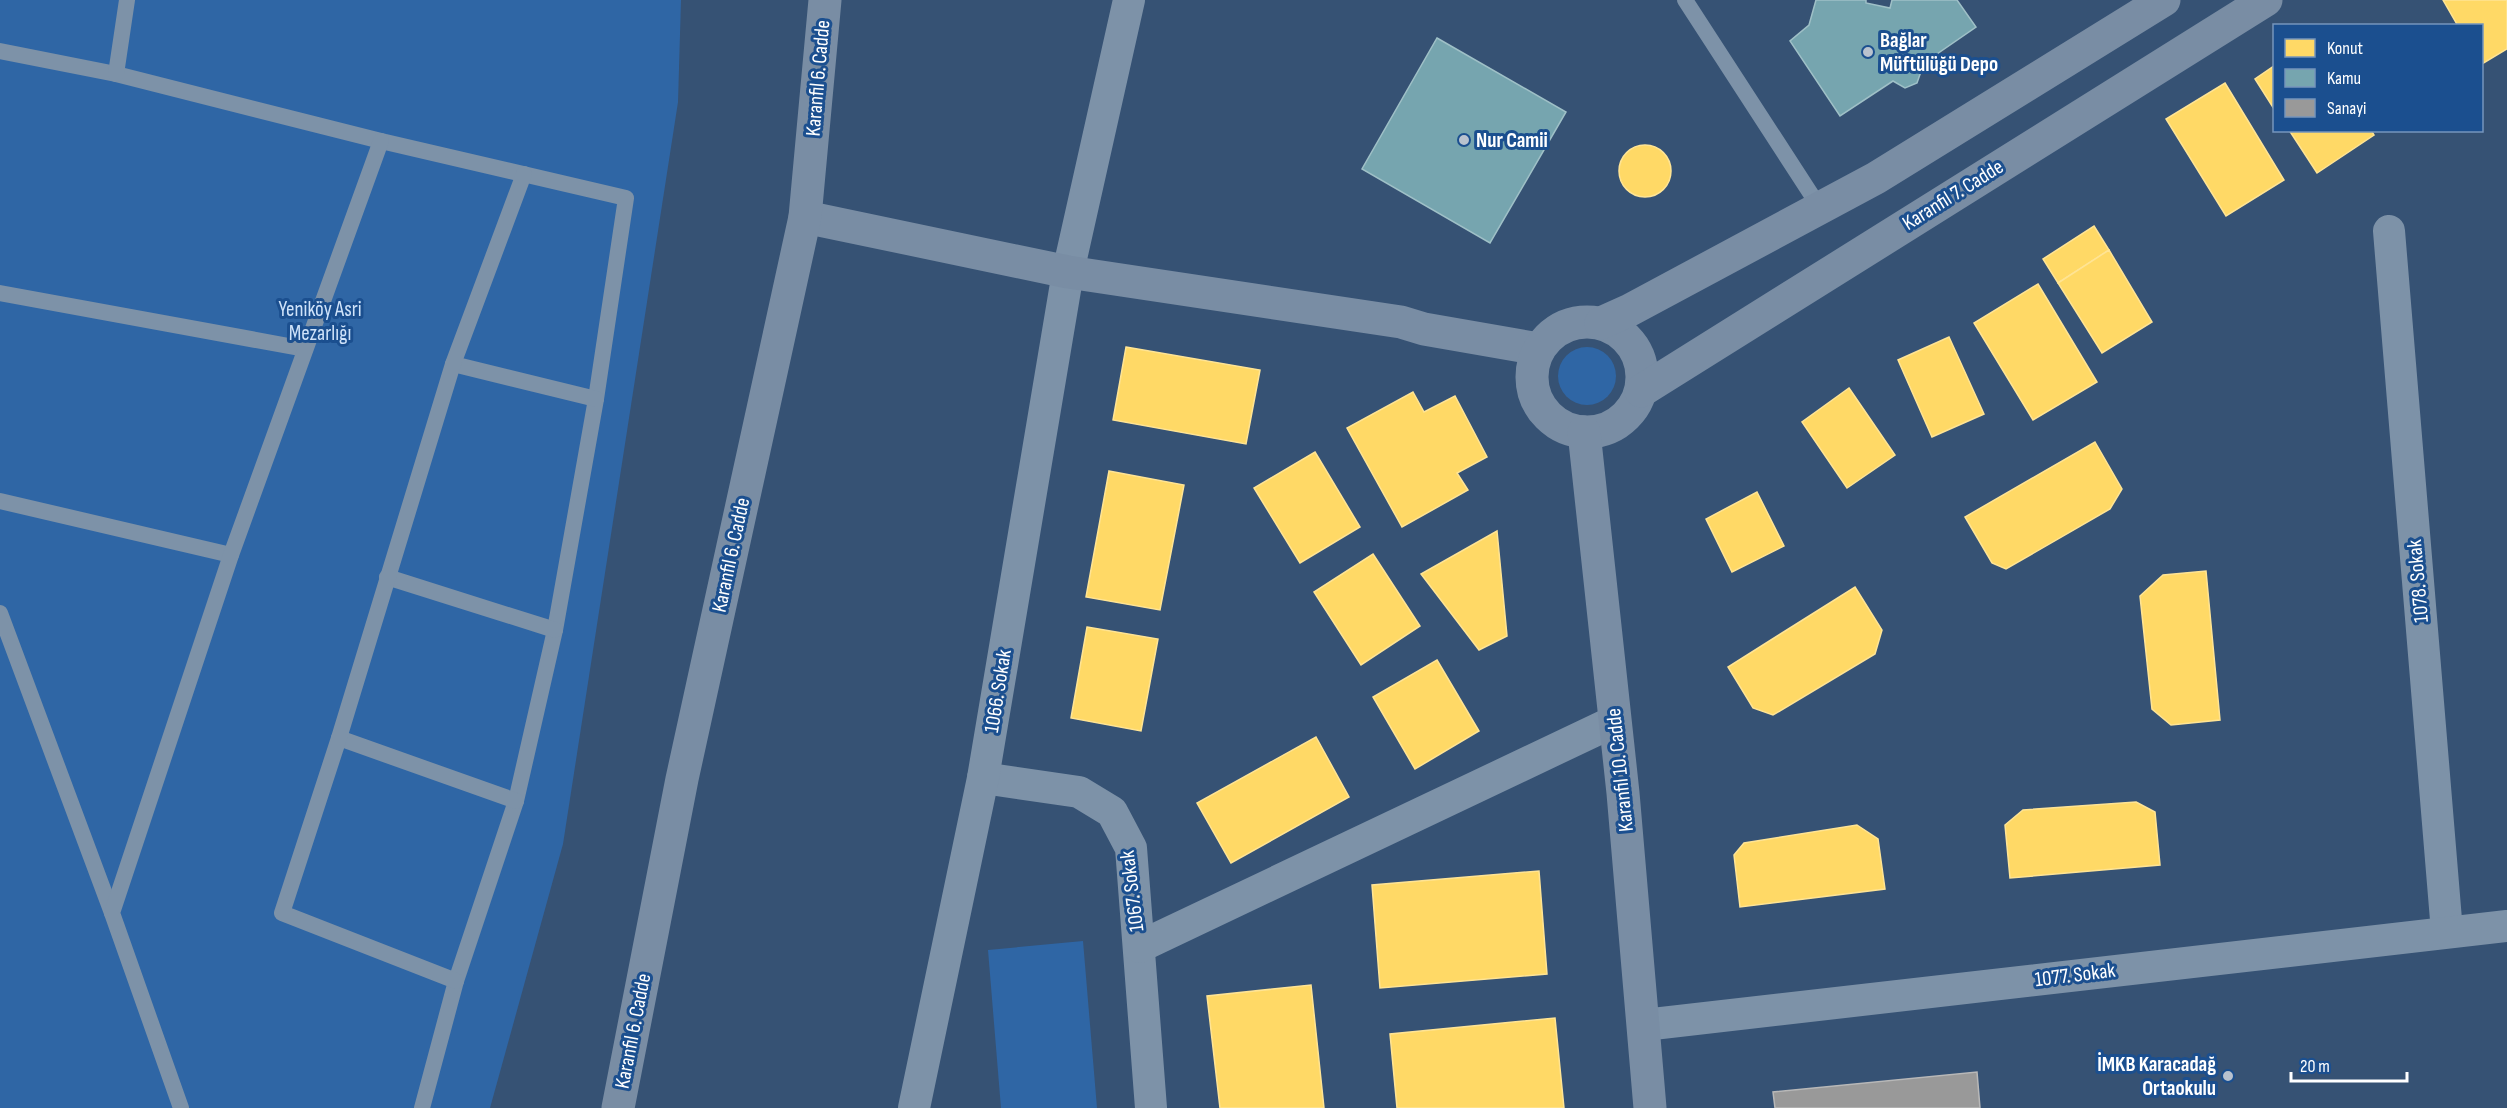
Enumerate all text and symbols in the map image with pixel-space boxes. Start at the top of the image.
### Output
street label: Karanfil 6. Cadde [800,19,836,137]
legend [2273,24,2483,132]
place label: Bağlar Müftülüğü Depo [1880,28,1998,77]
text: Konut [2327,38,2364,59]
marker: Bağlar Müftülüğü Depo [1861,45,1875,59]
text: Kamu [2327,68,2361,89]
text: Sanayi [2327,98,2366,119]
place label: Nur Camii [1476,128,1548,153]
marker: Nur Camii [1457,133,1471,147]
street label: Karanfil 7. Cadde [1898,154,2008,236]
park label: Yeniköy Asri Mezarlığı [278,297,362,346]
street label: Karanfil 6. Cadde [707,495,755,615]
street label: 1078. Sokak [2402,538,2434,624]
street label: 1066. Sokak [979,648,1017,734]
street label: Karanfil 10. Cadde [1601,707,1639,833]
street label: 1067. Sokak [1115,849,1149,933]
street label: 1077. Sokak [2033,958,2117,992]
street label: Karanfil 6. Cadde [610,971,656,1091]
scale bar [2291,1045,2406,1083]
place label: İMKB Karacadağ Ortaokulu [2097,1052,2216,1101]
text: 20 m [2300,1056,2330,1077]
marker: İMKB Karacadağ Ortaokulu [2221,1069,2235,1083]

